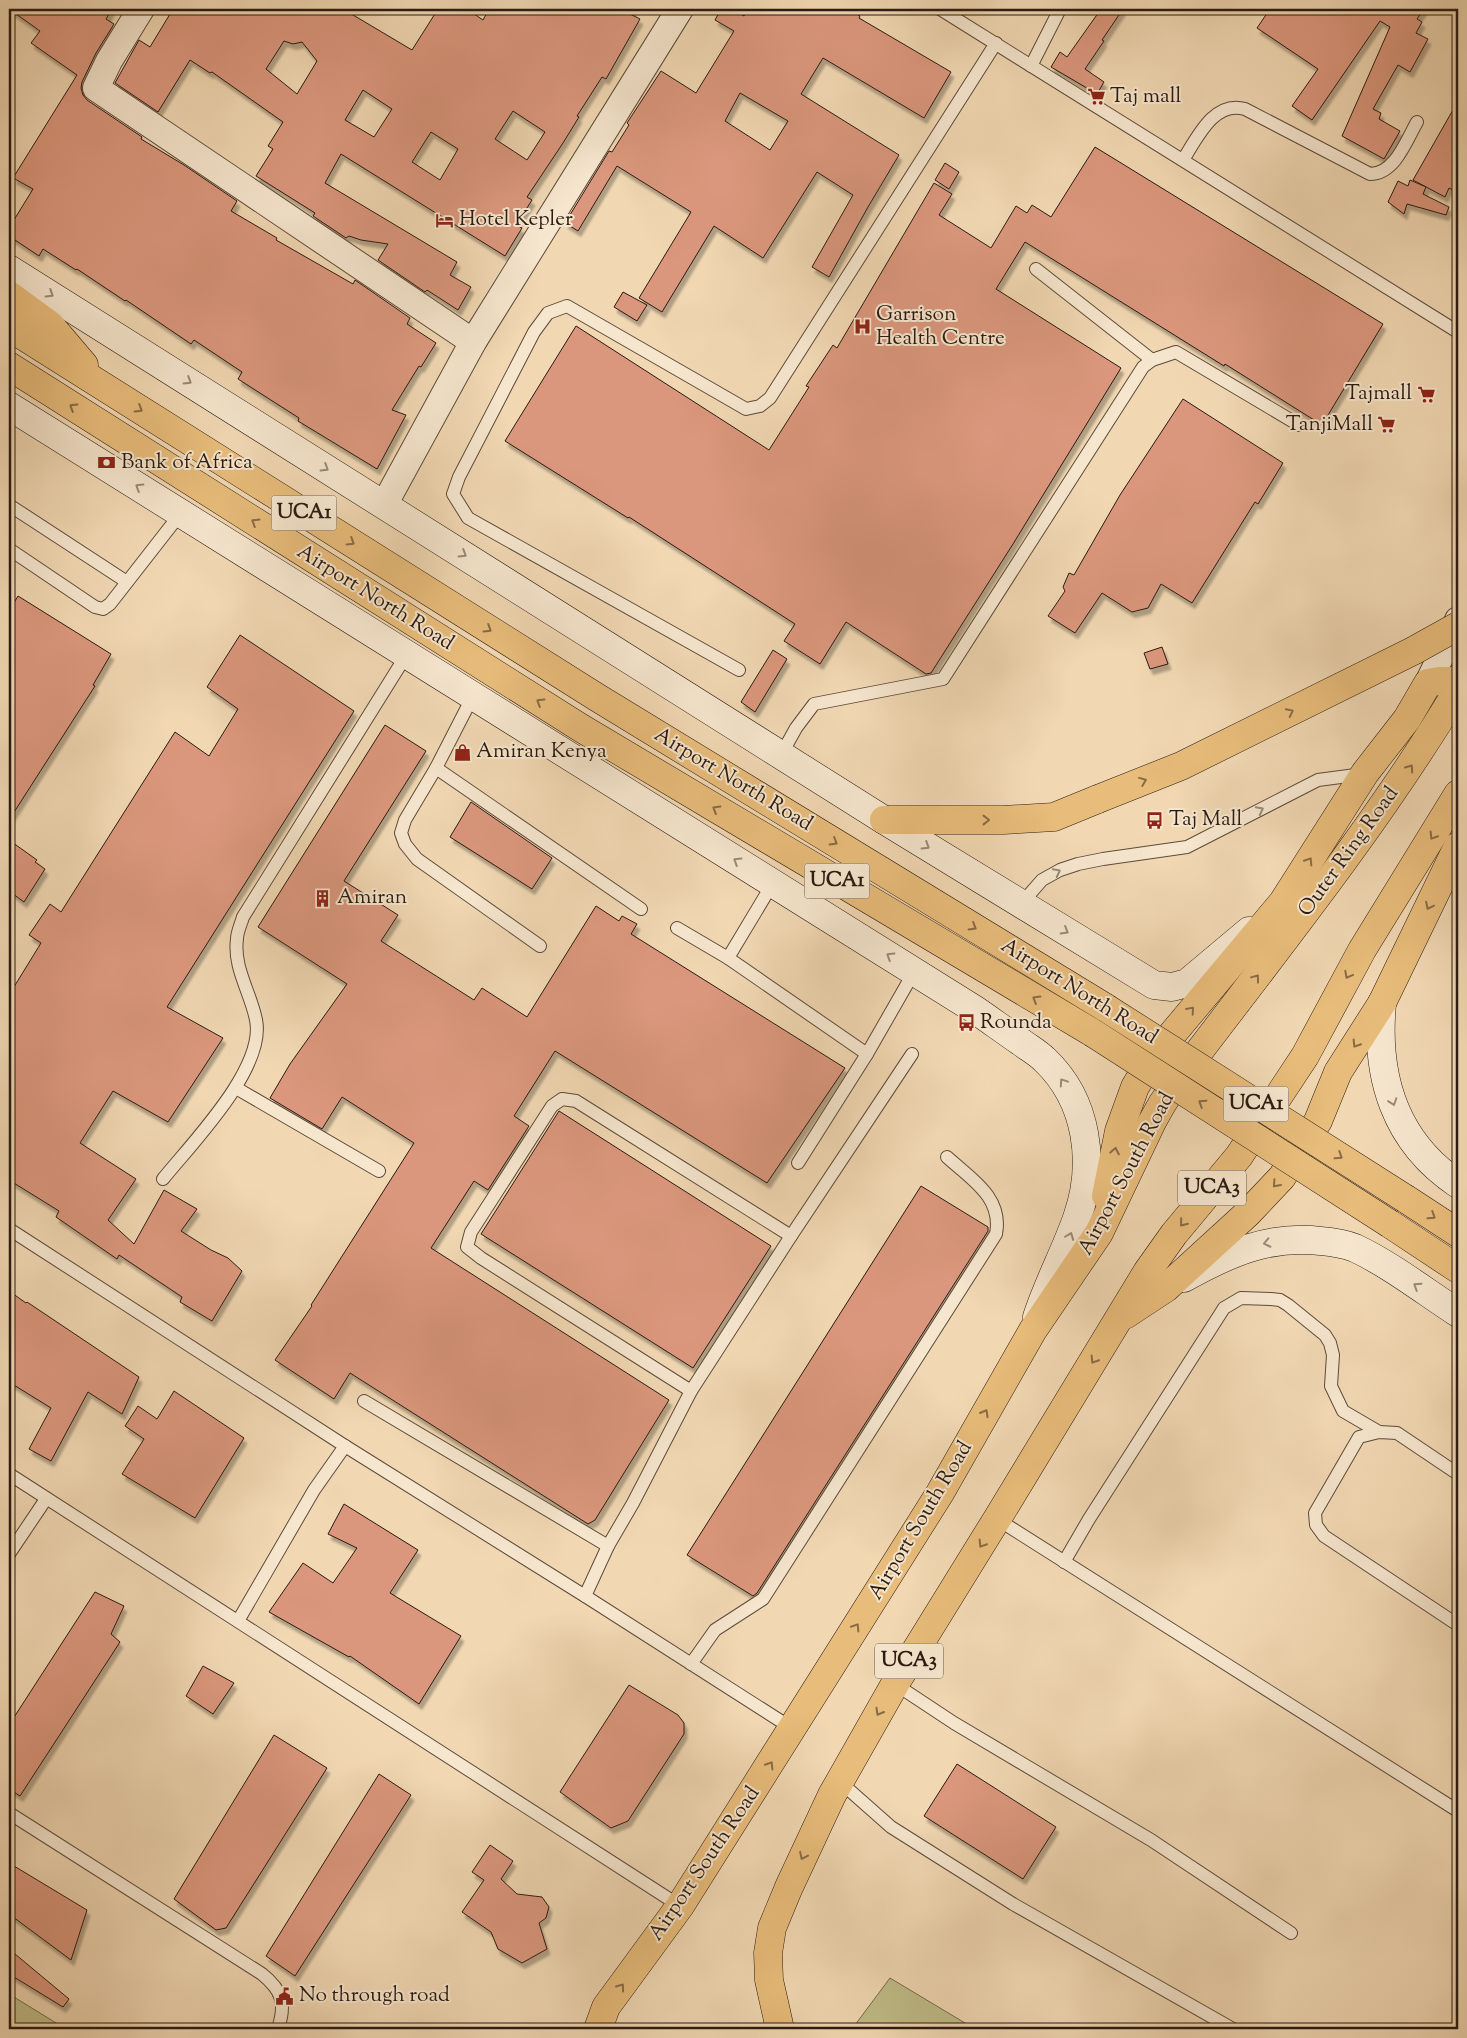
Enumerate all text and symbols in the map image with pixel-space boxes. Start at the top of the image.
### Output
place label: Taj mall [1110,82,1182,112]
supermarket icon: Taj mall [1086,87,1106,107]
place label: Hotel Kepler [459,205,573,235]
hotel icon: Hotel Kepler [435,210,455,230]
one-way arrow [45,288,54,298]
place label: Garrison Health Centre [876,300,1005,354]
hospital icon: Garrison Health Centre [852,317,872,337]
one-way arrow [182,374,191,384]
place label: Tajmall [1345,379,1412,409]
supermarket icon: Tajmall [1416,384,1436,404]
one-way arrow [133,403,143,412]
one-way arrow [69,404,79,413]
place label: TanjiMall [1286,410,1373,440]
supermarket icon: TanjiMall [1377,415,1397,435]
place label: Bank of Africa [121,448,253,478]
bank icon: Bank of Africa [97,453,117,473]
one-way arrow [320,461,329,471]
one-way arrow [136,484,145,494]
road number: UCA1 [272,496,336,530]
one-way arrow [251,519,260,528]
one-way arrow [345,536,354,545]
street label: Airport North Road [291,537,460,659]
one-way arrow [457,548,466,558]
one-way arrow [483,622,492,632]
one-way arrow [536,699,545,709]
one-way arrow [1285,708,1294,718]
street label: Airport North Road [648,721,818,839]
place label: Amiran Kenya [476,737,607,767]
shop icon: Amiran Kenya [452,742,472,762]
one-way arrow [1404,764,1413,774]
one-way arrow [1138,777,1147,787]
street label: Outer Ring Road [1291,781,1407,923]
one-way arrow [712,805,721,815]
place label: Taj Mall [1169,805,1243,835]
one-way arrow [1255,806,1264,816]
bus stop icon: Taj Mall [1145,810,1165,830]
one-way arrow [982,815,990,825]
one-way arrow [1429,830,1439,839]
one-way arrow [829,835,838,845]
one-way arrow [921,839,930,849]
one-way arrow [733,858,743,867]
one-way arrow [1303,858,1312,867]
road number: UCA1 [804,864,870,898]
one-way arrow [1052,868,1061,878]
place label: Amiran [337,883,407,913]
building icon: Amiran [313,888,333,908]
one-way arrow [1425,900,1435,909]
one-way arrow [967,920,976,930]
one-way arrow [1059,924,1068,934]
street label: Airport North Road [995,931,1164,1053]
one-way arrow [886,953,895,963]
one-way arrow [1345,970,1355,979]
one-way arrow [1249,975,1259,984]
one-way arrow [1033,996,1042,1006]
one-way arrow [1185,1007,1194,1016]
place label: Rounda [980,1008,1052,1038]
bus stop icon: Rounda [956,1013,976,1033]
one-way arrow [1352,1039,1362,1048]
one-way arrow [1060,1078,1069,1087]
road number: UCA1 [1224,1086,1288,1122]
street label: Airport South Road [1071,1087,1183,1261]
one-way arrow [1387,1098,1397,1106]
one-way arrow [1198,1100,1207,1110]
one-way arrow [1109,1147,1119,1156]
one-way arrow [1334,1150,1343,1160]
road number: UCA3 [1178,1170,1246,1206]
one-way arrow [1272,1179,1281,1188]
one-way arrow [1427,1210,1436,1219]
one-way arrow [1180,1217,1189,1226]
one-way arrow [1064,1233,1074,1241]
one-way arrow [1262,1237,1271,1248]
one-way arrow [1414,1283,1423,1292]
one-way arrow [1090,1354,1100,1363]
one-way arrow [979,1410,989,1419]
street label: Airport South Road [862,1436,980,1606]
one-way arrow [979,1538,988,1547]
one-way arrow [850,1624,860,1633]
road number: UCA3 [875,1644,943,1678]
one-way arrow [875,1706,885,1715]
one-way arrow [764,1761,774,1770]
street label: Airport South Road [642,1781,768,1947]
one-way arrow [799,1851,810,1860]
place label: No through road [299,1981,450,2011]
one-way arrow [615,1983,624,1992]
public building icon: No through road [275,1986,295,2006]

